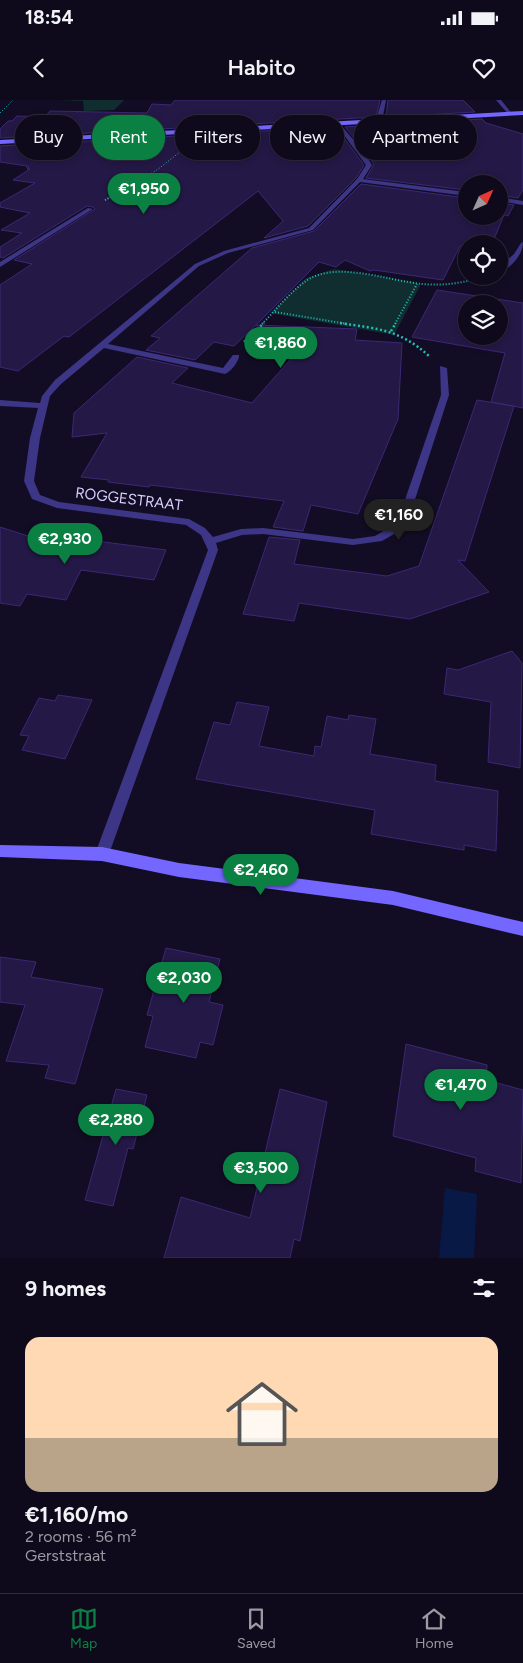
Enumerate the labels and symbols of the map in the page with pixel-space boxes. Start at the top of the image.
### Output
pin: €1,950 [103,172,185,215]
north arrow [458,175,508,225]
pin: €1,860 [240,326,322,369]
street label: ROGGESTRAAT [74,483,184,515]
pin: €1,160 [358,498,440,541]
pin: €2,930 [24,522,106,565]
pin: €2,460 [220,854,302,896]
pin: €2,030 [143,962,225,1004]
pin: €1,470 [420,1068,502,1111]
pin: €2,280 [75,1104,157,1146]
pin: €3,500 [220,1152,302,1194]

